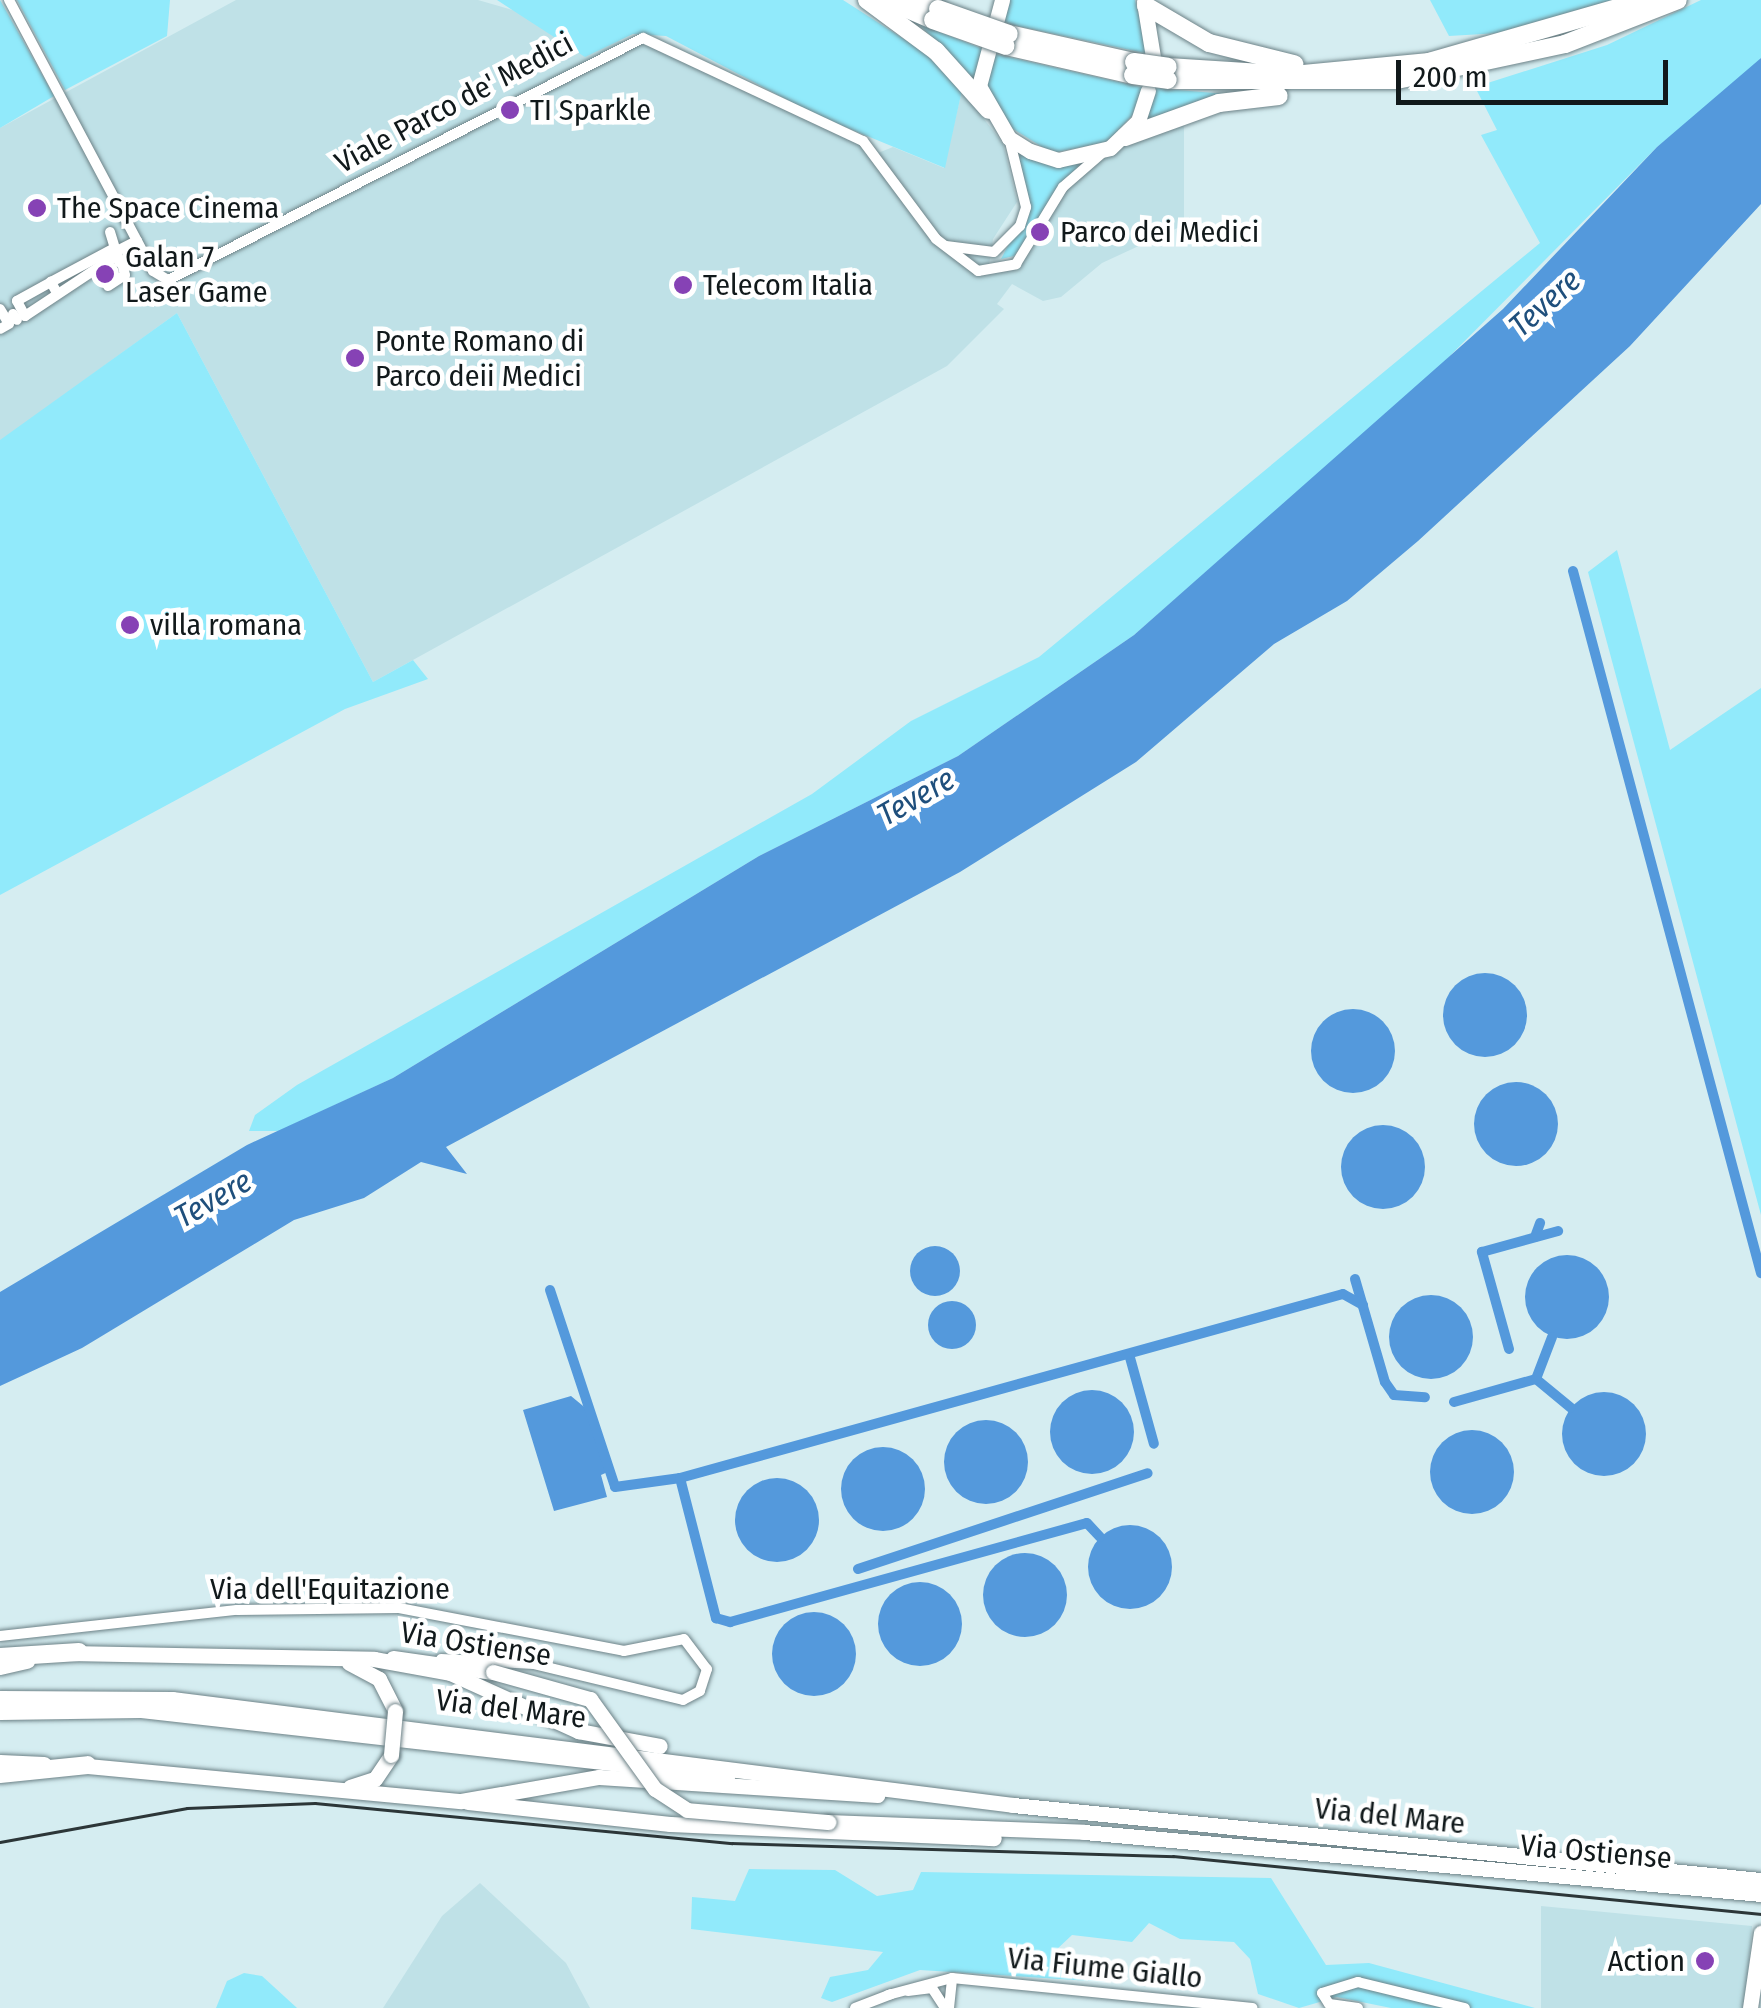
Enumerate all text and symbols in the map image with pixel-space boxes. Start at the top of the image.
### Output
street label: Viale Parco de' Medici [329,25,579,181]
scale bar [1401,40,1674,102]
text: 200 m [1413,59,1488,95]
place label: TI Sparkle [530,92,651,128]
marker: TI Sparkle [499,99,521,121]
place label: The Space Cinema [57,190,279,226]
marker: The Space Cinema [26,197,48,219]
place label: Parco dei Medici [1060,214,1259,250]
marker: Parco dei Medici [1029,221,1051,243]
place label: Galan 7 Laser Game [125,239,267,310]
water label: Tevere [1501,261,1589,345]
marker: Galan 7 Laser Game [94,263,116,285]
place label: Telecom Italia [703,267,873,303]
marker: Telecom Italia [672,274,694,296]
place label: Ponte Romano di Parco deii Medici [375,323,584,394]
marker: Ponte Romano di Parco deii Medici [344,347,366,369]
place label: villa romana [150,607,302,643]
marker: villa romana [119,614,141,636]
water label: Tevere [871,760,961,834]
water label: Tevere [168,1162,258,1236]
street label: Via dell'Equitazione [210,1571,450,1607]
street label: Via Ostiense [398,1614,554,1674]
street label: Via del Mare [434,1682,588,1736]
street label: Via del Mare [1313,1790,1467,1842]
street label: Via Ostiense [1519,1827,1673,1877]
street label: Via Fiume Giallo [1006,1940,1204,1996]
place label: Action [1607,1943,1685,1979]
marker: Action [1694,1950,1716,1972]

